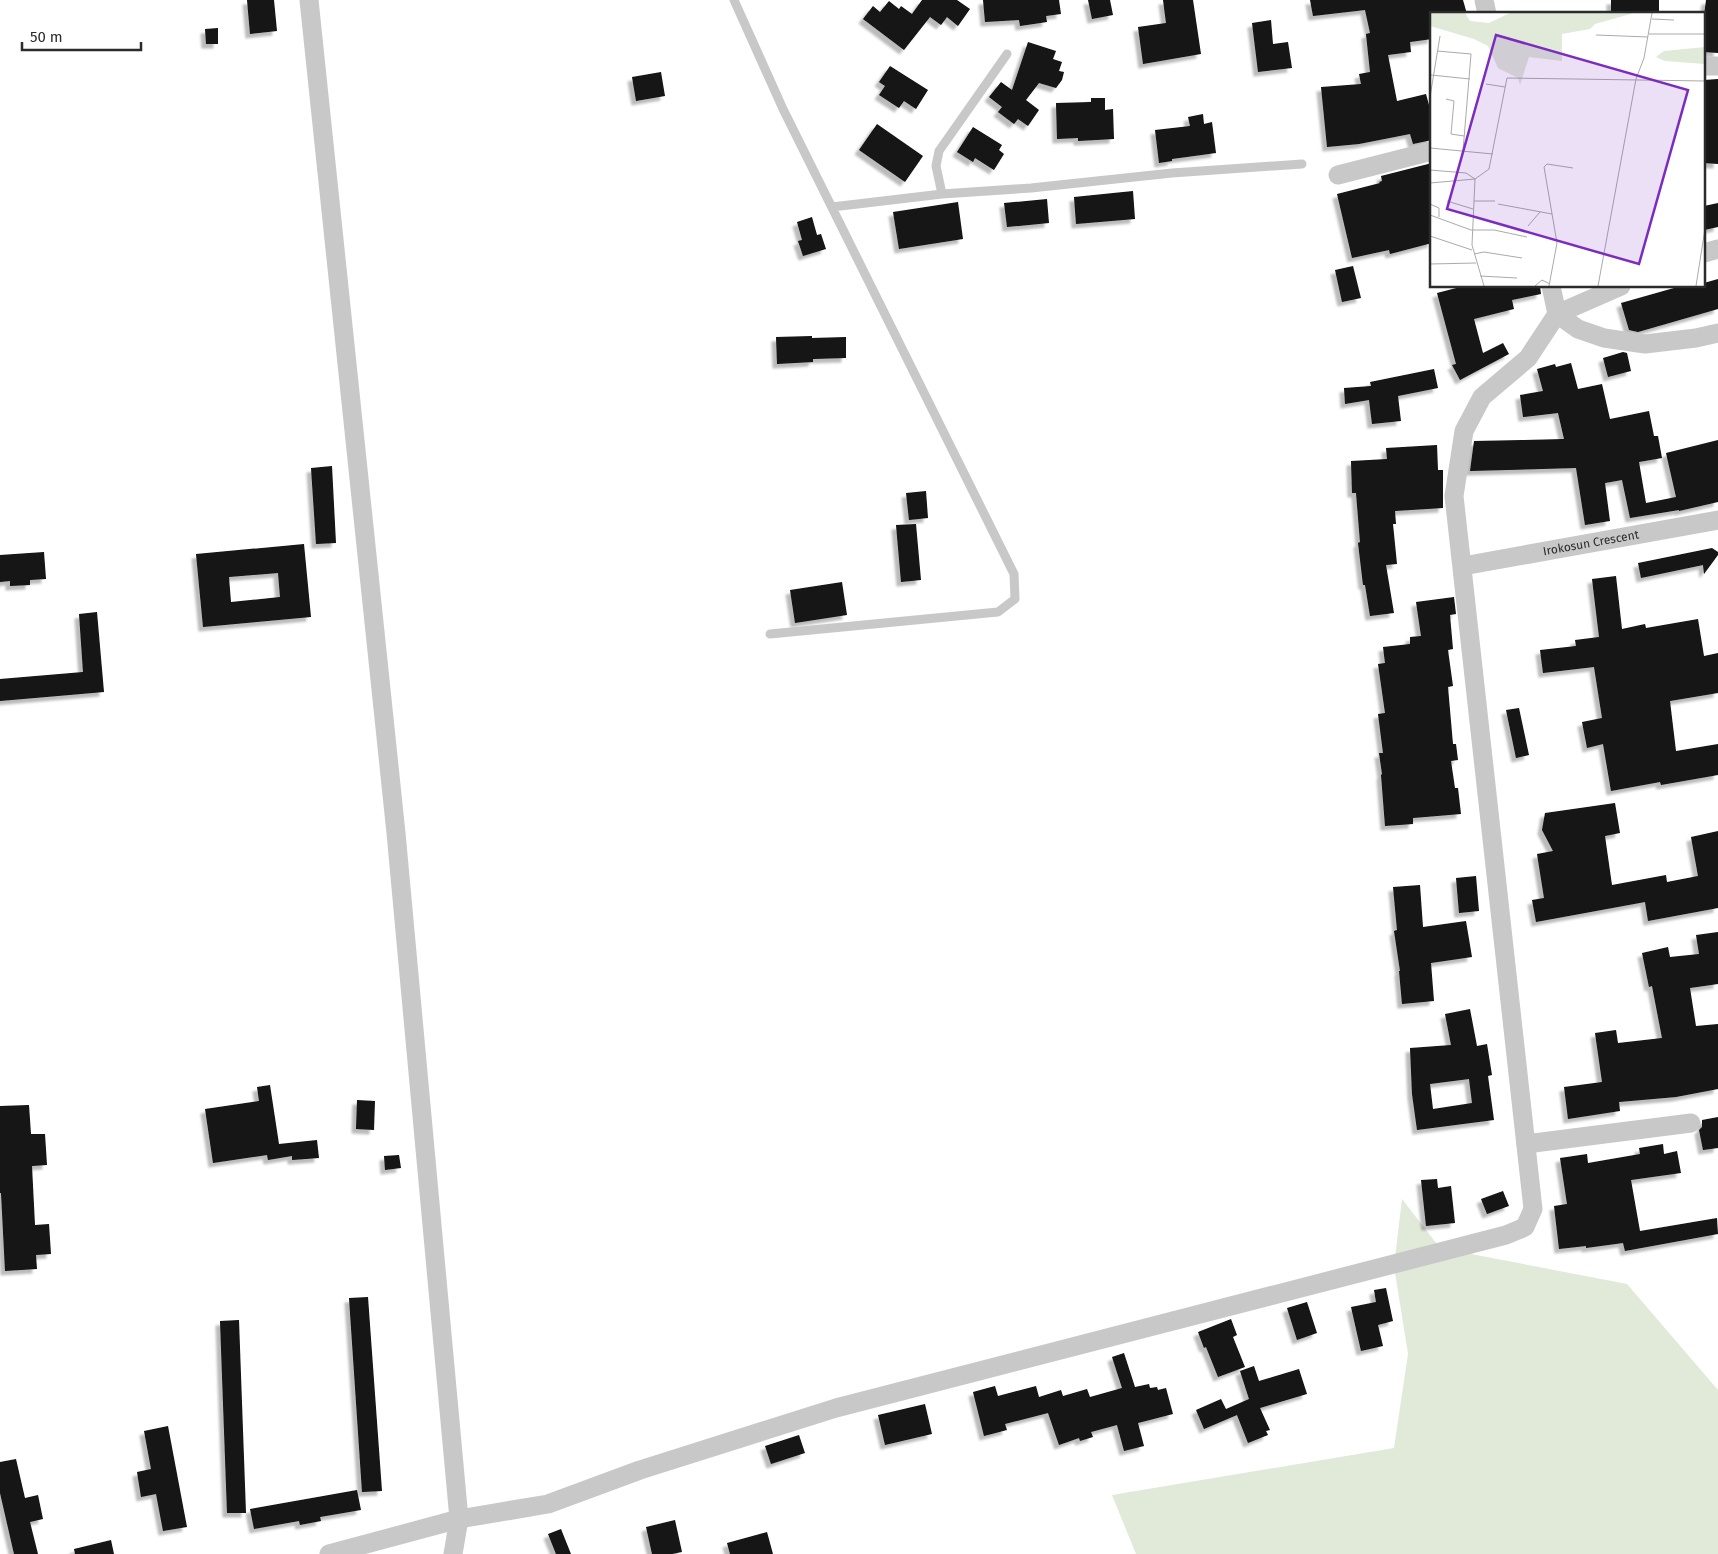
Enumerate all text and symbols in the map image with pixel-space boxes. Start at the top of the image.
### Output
inset map [1430,12,1706,288]
scale bar [22,20,141,52]
text: 50 m [30,28,63,46]
street label: Irokosun Crescent [1542,527,1641,558]

